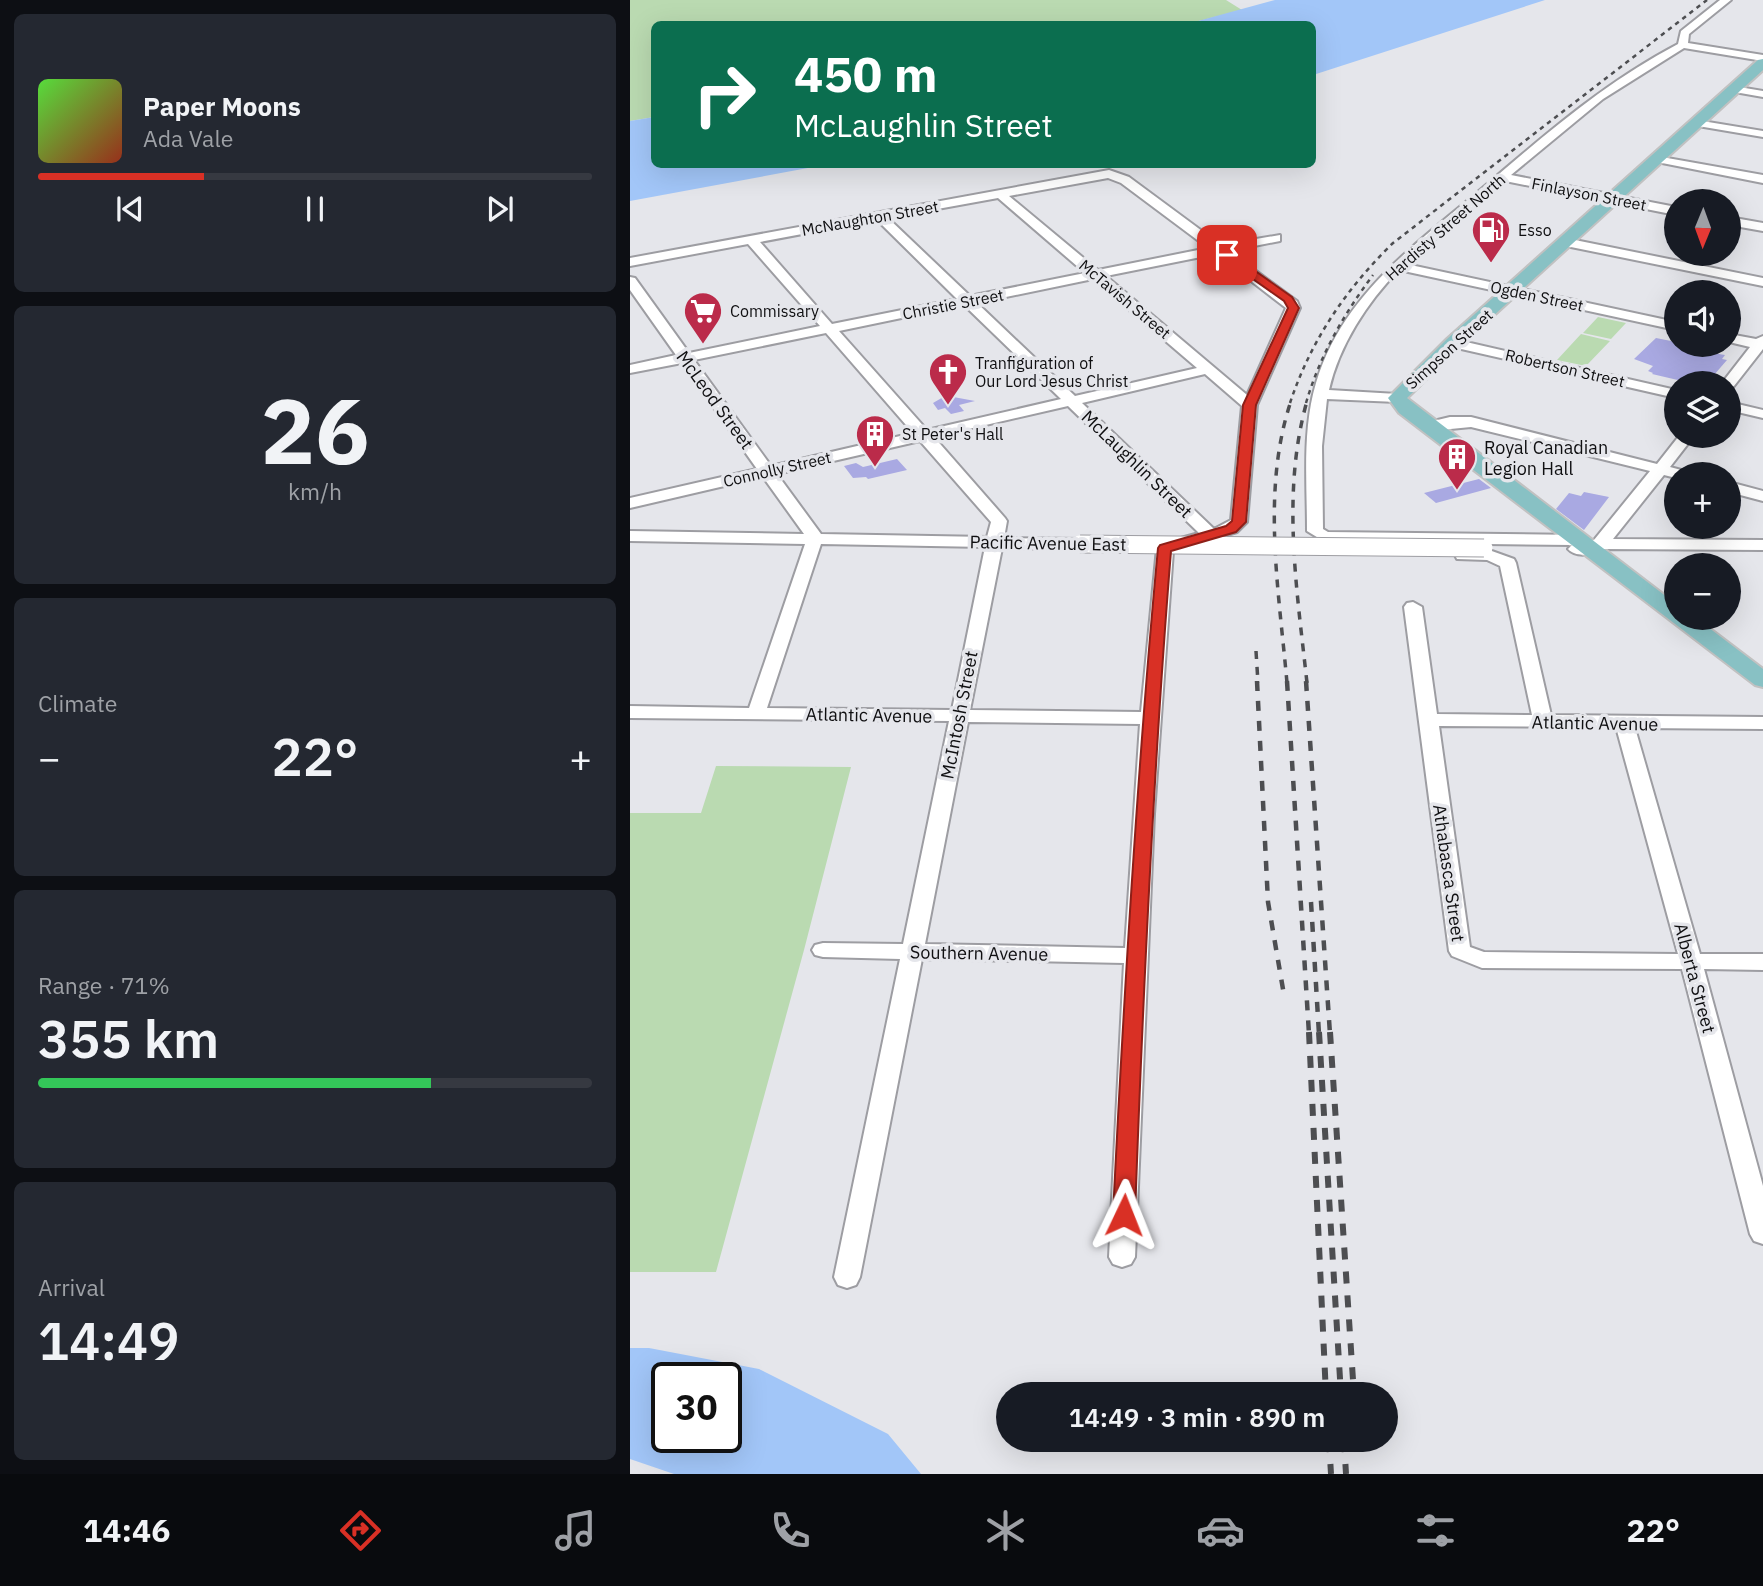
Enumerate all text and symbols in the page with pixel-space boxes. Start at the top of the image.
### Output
text: 450 m [794,42,938,105]
icon: right [679,49,770,140]
text: Paper Moons [143,89,301,123]
text: McLaughlin Street [794,104,1053,146]
text: Ada Vale [143,123,233,153]
street label: Hardisty Street North [1381,169,1509,285]
street label: Finlayson Street [1530,173,1648,215]
north arrow [1664,189,1741,266]
map controls [1664,189,1741,630]
icon: previous [111,190,149,228]
icon: pause [296,190,334,228]
icon: next [481,190,519,228]
street label: McNaughton Street [800,196,940,240]
fuel station icon: Esso [1470,209,1512,264]
place label: Esso [1518,220,1552,240]
pin [1197,225,1257,285]
icon: arrive [1208,236,1246,274]
street label: McTavish Street [1075,255,1175,343]
street label: Ogden Street [1489,276,1585,316]
button: sound [1664,280,1741,357]
street label: Christie Street [901,284,1005,324]
supermarket icon: Commissary [682,290,724,345]
place label: Commissary [730,301,819,321]
street label: Simpson Street [1401,305,1497,393]
street label: Robertson Street [1503,345,1627,391]
street label: McLeod Street [671,346,759,454]
church icon: Tranfiguration of Our Lord Jesus Christ [927,351,969,406]
place label: Tranfiguration of Our Lord Jesus Christ [975,353,1128,391]
text: 26 [260,371,370,489]
button: layers [1664,371,1741,448]
street label: McLaughlin Street [1077,405,1197,523]
building icon: St Peter's Hall [854,413,896,468]
place label: St Peter's Hall [902,424,1003,444]
building icon: Royal Canadian Legion Hall [1436,436,1478,491]
place label: Royal Canadian Legion Hall [1484,436,1608,480]
street label: Connolly Street [721,447,833,491]
button: + [1664,462,1741,539]
text: km/h [288,476,342,506]
street label: Pacific Avenue East [969,530,1127,556]
button: − [1664,553,1741,630]
street label: McIntosh Street [935,649,983,781]
text: Climate [38,688,117,718]
street label: Atlantic Avenue [805,702,933,728]
street label: Atlantic Avenue [1531,710,1659,736]
text: 22° [272,723,358,790]
text: − [38,733,61,782]
text: + [569,733,592,782]
street label: Athabasca Street [1428,803,1470,943]
street label: Alberta Street [1669,920,1721,1036]
street label: Southern Avenue [910,940,1048,966]
text: Range · 71% [38,970,170,1000]
text: 355 km [38,1005,219,1072]
position arrow [1087,1178,1161,1252]
text: Arrival [38,1272,105,1302]
text: 14:49 [38,1307,179,1374]
speed limit sign: 30 [651,1362,742,1453]
text: 14:49 · 3 min · 890 m [1069,1400,1325,1434]
icon: directions [336,1506,385,1555]
icon: music [551,1506,600,1555]
icon: phone [766,1506,815,1555]
icon: climate [981,1506,1030,1555]
icon: car [1196,1506,1245,1555]
icon: filters [1411,1506,1460,1555]
text: 14:46 [83,1509,170,1551]
text: 22° [1626,1509,1680,1551]

